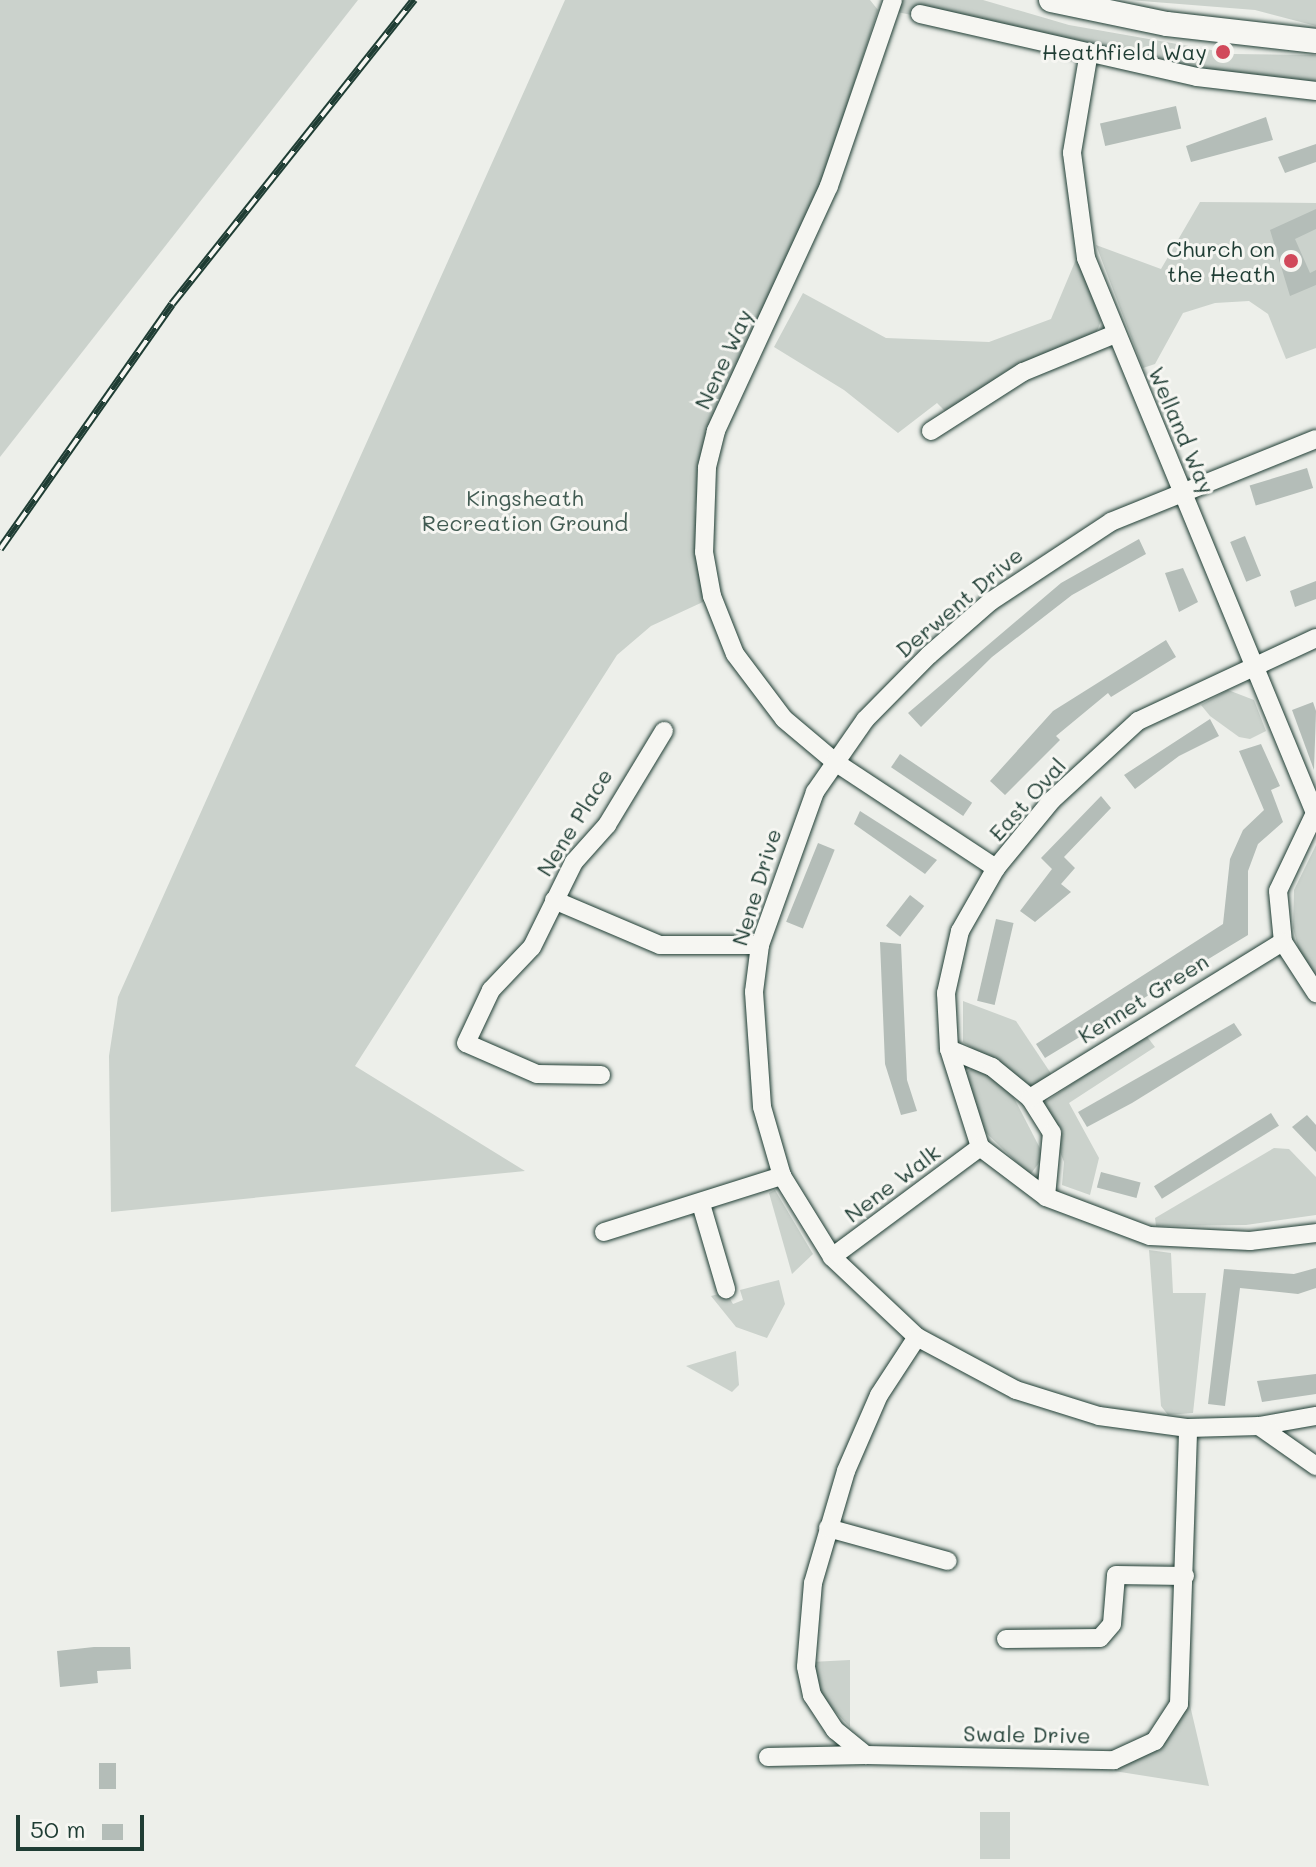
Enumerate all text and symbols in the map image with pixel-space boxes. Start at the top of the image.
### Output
place label: Heathfield Way [1042,39,1207,65]
marker: Heathfield Way [1214,43,1232,61]
place label: Church on the Heath [1166,235,1275,286]
marker: Church on the Heath [1282,252,1300,270]
street label: Nene Way [688,305,758,413]
street label: Welland Way [1143,363,1221,497]
park label: Kingsheath Recreation Ground [422,484,628,536]
street label: Derwent Drive [890,541,1028,663]
street label: East Oval [983,752,1071,846]
street label: Nene Place [531,763,617,881]
street label: Nene Drive [726,825,786,949]
street label: Kennet Green [1073,947,1213,1049]
street label: Nene Walk [839,1138,945,1228]
street label: Swale Drive [963,1720,1091,1748]
scale bar [20,1799,148,1849]
text: 50 m [30,1813,86,1844]

